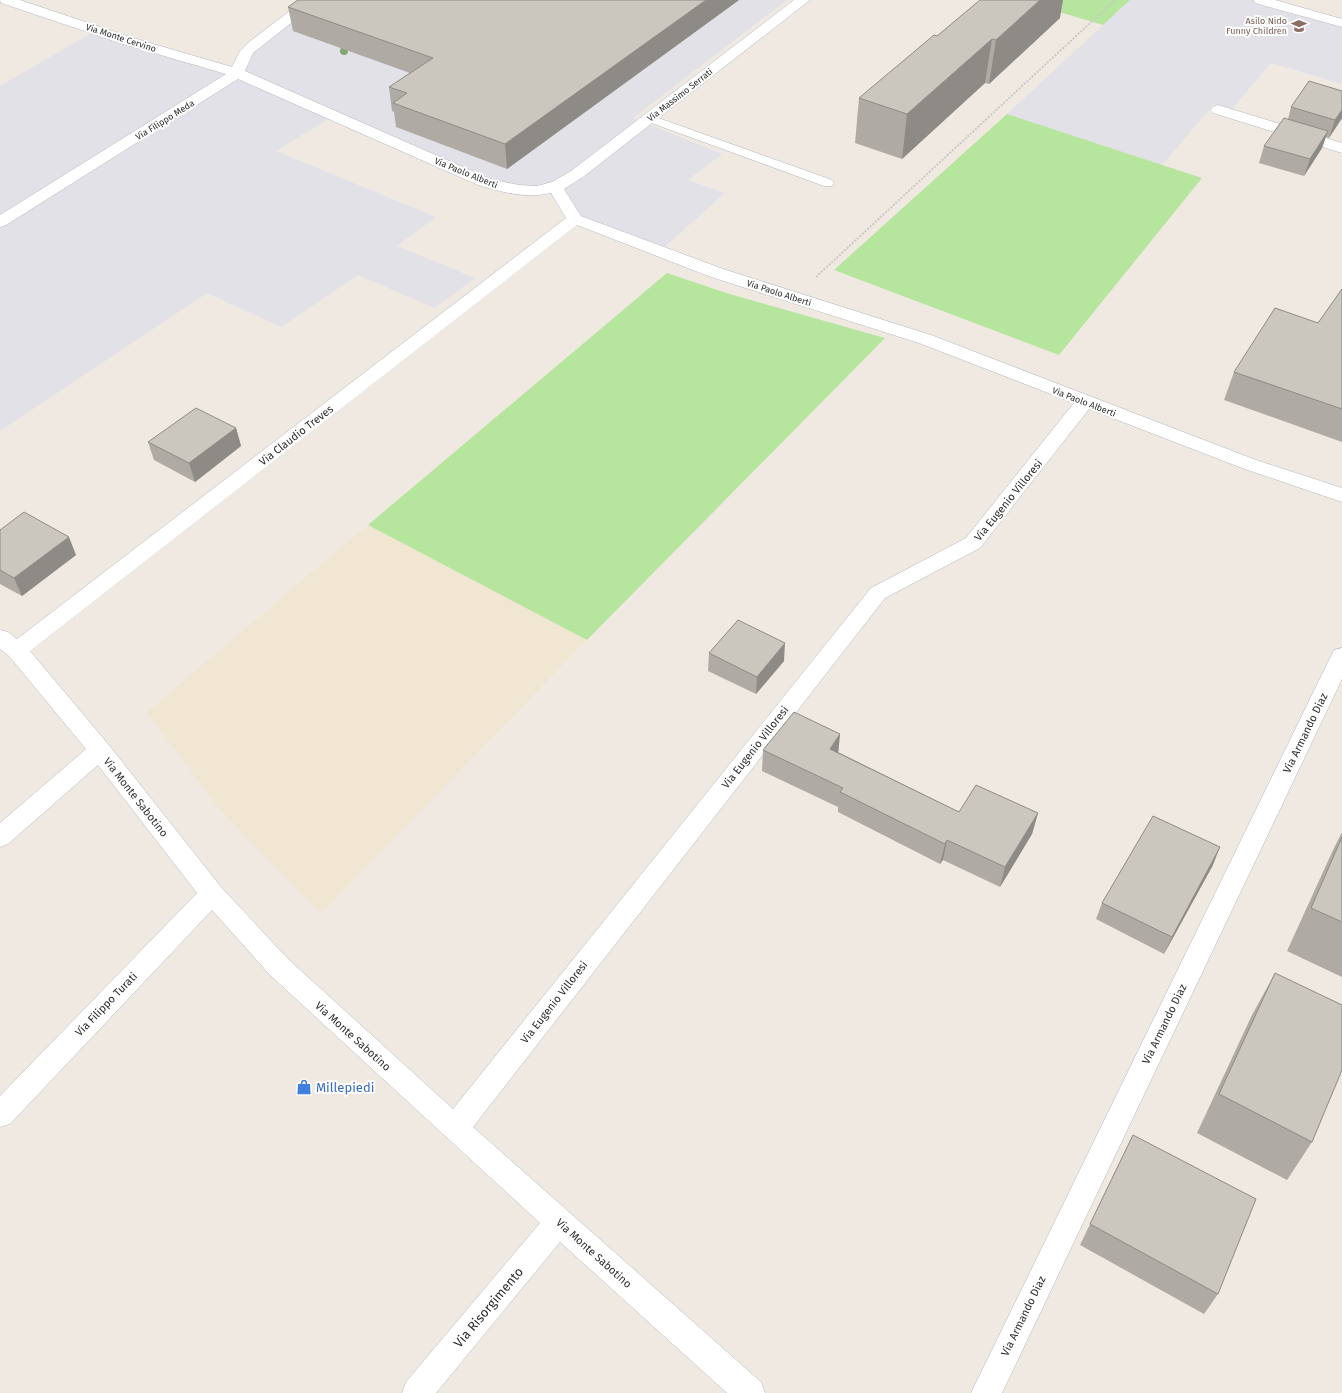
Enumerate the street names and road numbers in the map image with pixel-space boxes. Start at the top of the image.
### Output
street label: Via Monte Cervino [85,22,157,54]
street label: Via Massimo Serrati [645,66,715,124]
street label: Via Filippo Meda [134,98,196,142]
street label: Via Paolo Alberti [433,156,499,190]
street label: Via Paolo Alberti [745,278,813,308]
street label: Via Paolo Alberti [1051,385,1117,419]
street label: Via Claudio Treves [257,402,336,468]
street label: Via Eugenio Villoresi [972,457,1045,544]
street label: Via Armando Diaz [1280,691,1331,775]
street label: Via Eugenio Villoresi [719,704,792,791]
street label: Via Monte Sabotino [101,755,171,840]
street label: Via Eugenio Villoresi [518,959,591,1046]
street label: Via Filippo Turati [73,970,140,1039]
street label: Via Armando Diaz [1139,982,1190,1066]
street label: Via Monte Sabotino [312,999,393,1074]
street label: Via Monte Sabotino [553,1216,634,1291]
street label: Via Risorgimento [451,1264,526,1350]
street label: Via Armando Diaz [998,1274,1049,1358]

